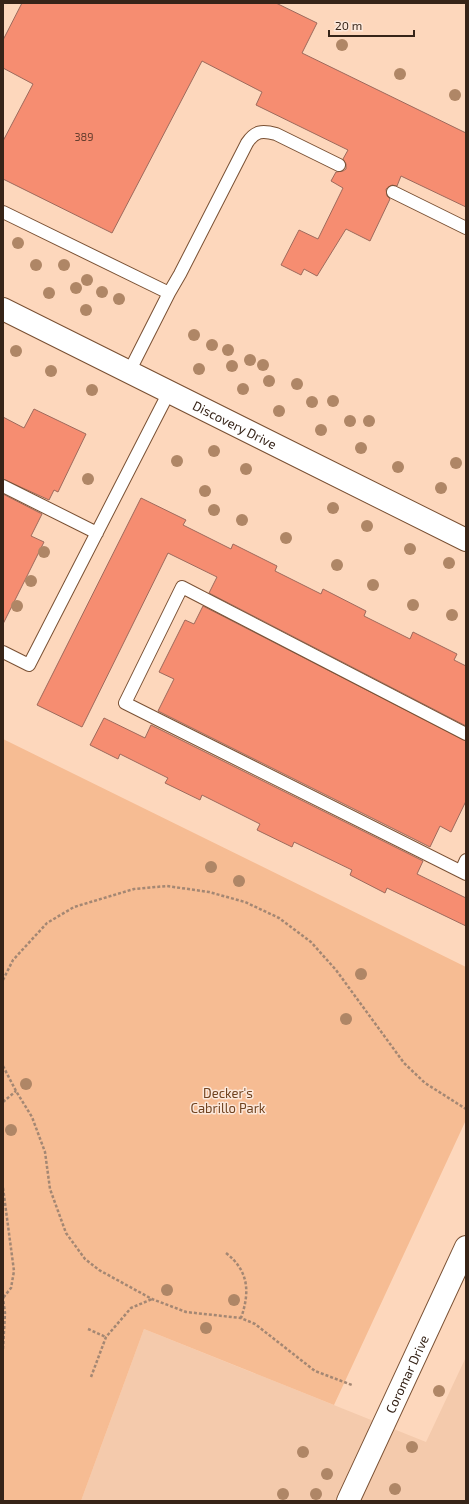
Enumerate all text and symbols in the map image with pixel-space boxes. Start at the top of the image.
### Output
scale bar [329,12,414,38]
text: 20 m [335,18,362,32]
house number: 389 [74,130,94,143]
street label: Discovery Drive [190,397,279,452]
park label: Decker's Cabrillo Park [191,1085,266,1116]
street label: Coromar Drive [382,1332,432,1416]

